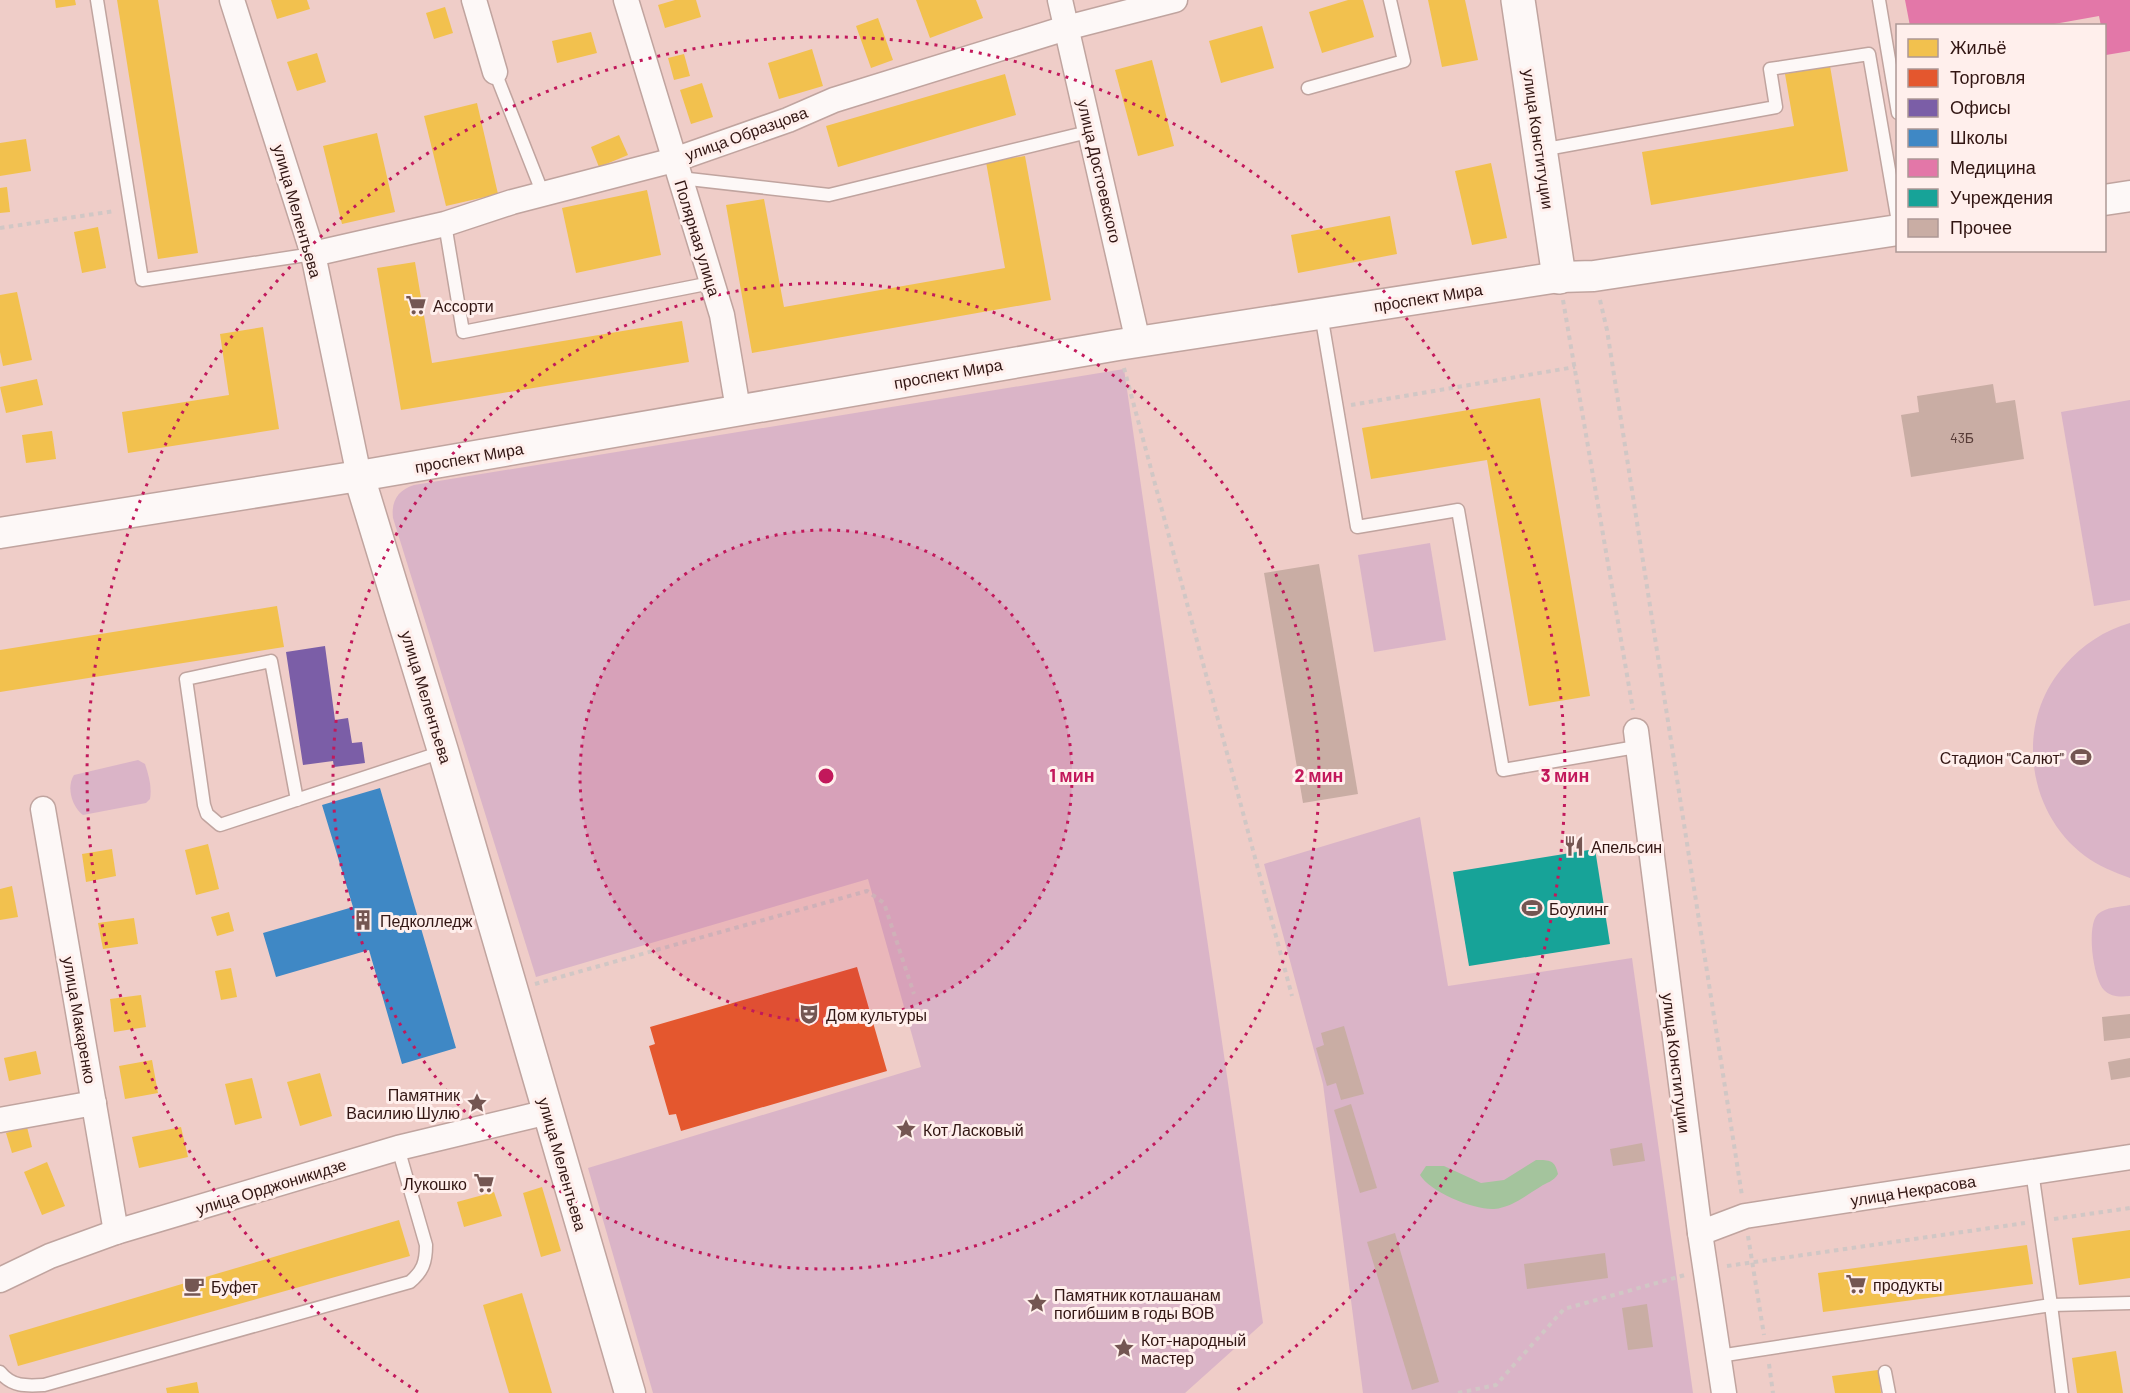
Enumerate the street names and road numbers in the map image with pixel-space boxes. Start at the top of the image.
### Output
street label: улица Конституции [1520,68,1558,210]
street label: улица Достоевского [1074,97,1126,245]
street label: улица Образцова [682,102,810,164]
street label: улица Мелентьева [270,142,326,280]
street label: Полярная улица [671,178,725,299]
street label: проспект Мира [1372,279,1484,315]
street label: проспект Мира [892,354,1004,392]
street label: проспект Мира [413,438,525,476]
street label: улица Мелентьева [398,628,456,766]
street label: улица Макаренко [59,955,101,1085]
street label: улица Конституции [1659,992,1695,1134]
street label: улица Мелентьева [535,1095,591,1233]
street label: улица Орджоникидзе [194,1154,349,1218]
street label: улица Некрасова [1849,1171,1977,1209]

